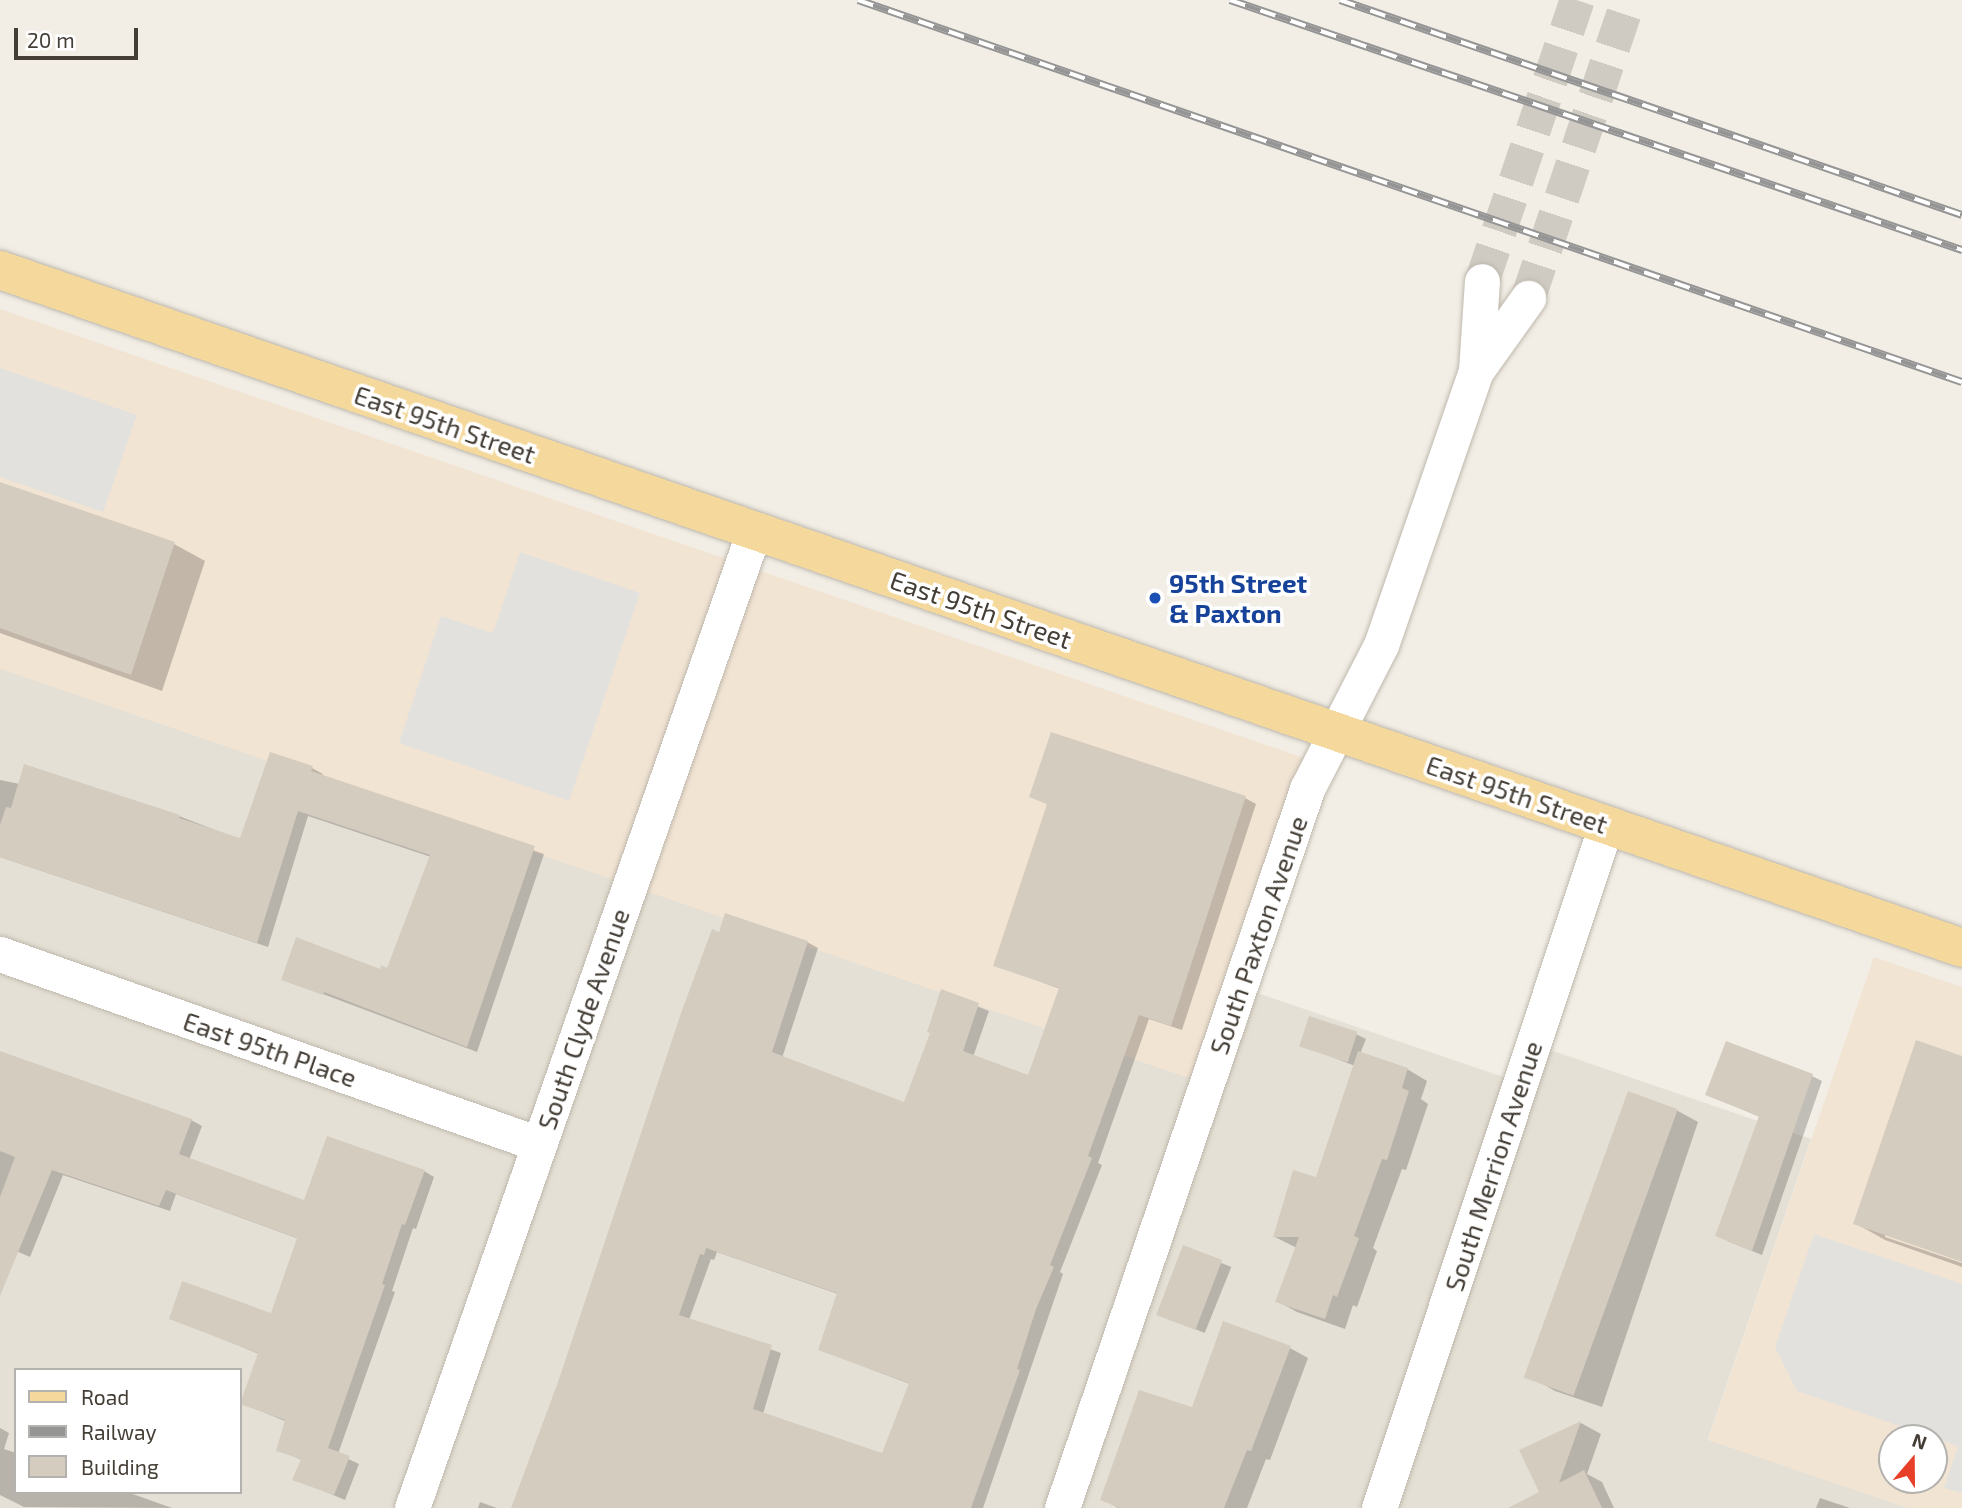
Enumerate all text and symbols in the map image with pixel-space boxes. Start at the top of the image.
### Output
scale bar [18,14,142,58]
text: 20 m [27,27,75,52]
street label: East 95th Street [350,378,540,470]
street label: East 95th Street [886,563,1076,655]
place label: 95th Street & Paxton [1169,567,1307,628]
marker: 95th Street & Paxton [1147,590,1163,606]
street label: East 95th Street [1422,748,1612,840]
street label: South Paxton Avenue [1202,811,1314,1059]
street label: South Clyde Avenue [530,904,636,1134]
street label: East 95th Place [179,1005,361,1093]
street label: South Merrion Avenue [1438,1037,1548,1295]
legend [14,1368,242,1494]
text: Road [81,1384,129,1409]
text: Railway [81,1419,157,1444]
north arrow [1878,1424,1948,1494]
text: N [1909,1428,1930,1454]
text: Building [81,1454,159,1479]

